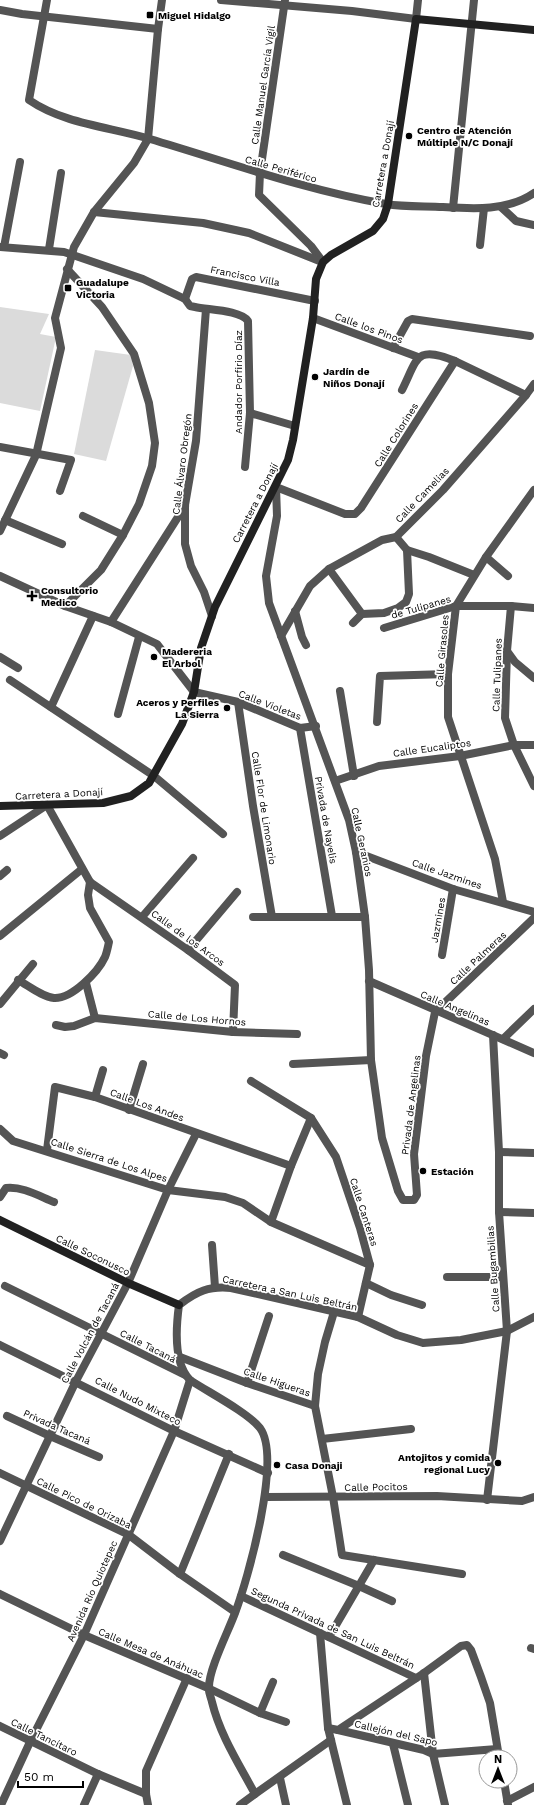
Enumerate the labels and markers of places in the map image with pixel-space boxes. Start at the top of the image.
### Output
marker: Miguel Hidalgo [145,10,155,20]
place label: Miguel Hidalgo [158,10,231,21]
place label: Centro de Atención Múltiple N/C Donají [417,125,513,148]
marker: Centro de Atención Múltiple N/C Donají [404,131,414,141]
place label: Guadalupe Victoria [76,277,129,300]
marker: Guadalupe Victoria [63,283,73,293]
place label: Jardín de Niños Donají [323,366,385,389]
marker: Jardín de Niños Donají [310,372,320,382]
place label: Consultorio Medico [41,585,98,608]
marker: Consultorio Medico [26,590,38,602]
place label: Madereria El Arbol [162,646,212,669]
marker: Madereria El Arbol [149,652,159,662]
place label: Aceros y Perfiles La Sierra [136,697,220,720]
marker: Aceros y Perfiles La Sierra [222,703,232,713]
marker: Estación [418,1166,428,1176]
place label: Estación [431,1166,474,1177]
place label: Antojitos y comida regional Lucy [398,1452,490,1475]
marker: Antojitos y comida regional Lucy [493,1458,503,1468]
marker: Casa Donaji [272,1460,282,1470]
place label: Casa Donaji [285,1460,343,1471]

